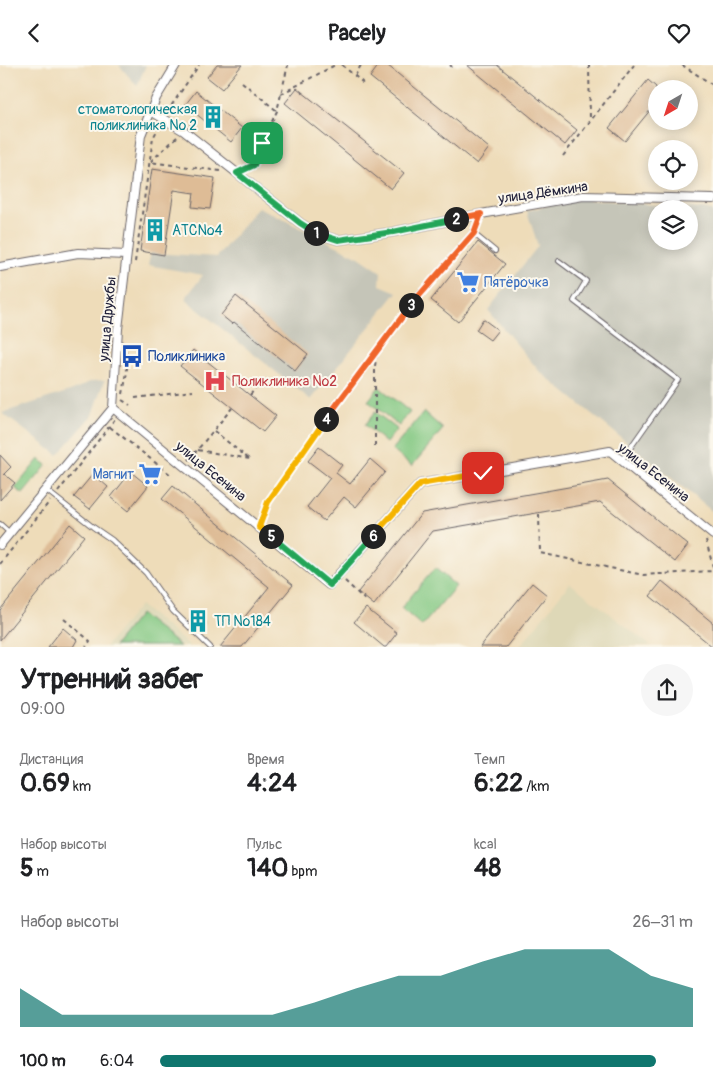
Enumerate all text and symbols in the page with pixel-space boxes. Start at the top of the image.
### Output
icon: back [20,19,48,47]
text: Pacely [327,19,386,47]
icon: heart [665,19,693,47]
north arrow [648,80,698,130]
map controls [648,80,698,250]
place label: стоматологическая поликлиника № 2 [78,101,197,134]
building icon: стоматологическая поликлиника № 2 [200,104,226,130]
pin [241,122,283,164]
icon: arrive [248,129,276,157]
button: locate [648,140,698,190]
street label: улица Дёмкина [496,178,589,207]
button: layers [648,200,698,250]
pin: 2 [444,207,468,231]
text: 2 [453,211,460,228]
building icon: АТС№4 [142,217,168,243]
pin: 1 [304,221,328,245]
place label: АТС№4 [172,222,223,239]
text: 1 [314,225,319,242]
supermarket icon: Пятёрочка [455,269,481,295]
place label: Пятёрочка [484,274,548,291]
street label: улица Дружбы [95,276,120,363]
pin: 3 [398,293,424,317]
text: 3 [408,297,415,314]
bus stop icon: Поликлиника [119,343,145,369]
place label: Поликлиника [148,348,225,365]
hospital icon: Поликлиника №2 [202,368,228,394]
place label: Поликлиника №2 [232,373,337,390]
pin: 4 [314,407,338,431]
text: 4 [322,411,331,428]
street label: улица Есенина [171,437,249,505]
street label: улица Есенина [614,439,693,506]
pin [462,452,504,494]
icon: check [469,459,497,487]
supermarket icon: Магнит [137,461,163,487]
place label: Магнит [92,466,134,483]
pin: 5 [258,523,284,549]
pin: 6 [360,523,386,549]
text: 5 [268,528,275,545]
text: 6 [369,528,378,545]
building icon: ТП №184 [185,608,211,634]
place label: ТП №184 [214,613,271,630]
text: Утренний забег [20,662,203,697]
button: share [641,664,693,716]
text: 09:00 [20,699,65,719]
text: Дистанция [20,751,84,768]
text: Время [247,751,284,768]
text: Темп [474,751,505,768]
text: 0.69 [20,768,70,799]
text: 4:24 [247,768,297,799]
text: 6:22 [474,768,523,799]
text: km [70,778,91,795]
text: /km [523,778,550,795]
text: Набор высоты [20,836,107,853]
text: Пульс [247,836,282,853]
text: kcal [474,836,497,853]
text: 5 [20,853,34,884]
text: 140 [247,853,288,884]
text: 48 [474,853,501,884]
text: m [34,863,49,880]
text: bpm [288,863,317,880]
text: Набор высоты [20,912,119,932]
text: 26–31 m [632,912,693,932]
text: 100 m [20,1051,66,1071]
text: 6:04 [100,1051,134,1071]

